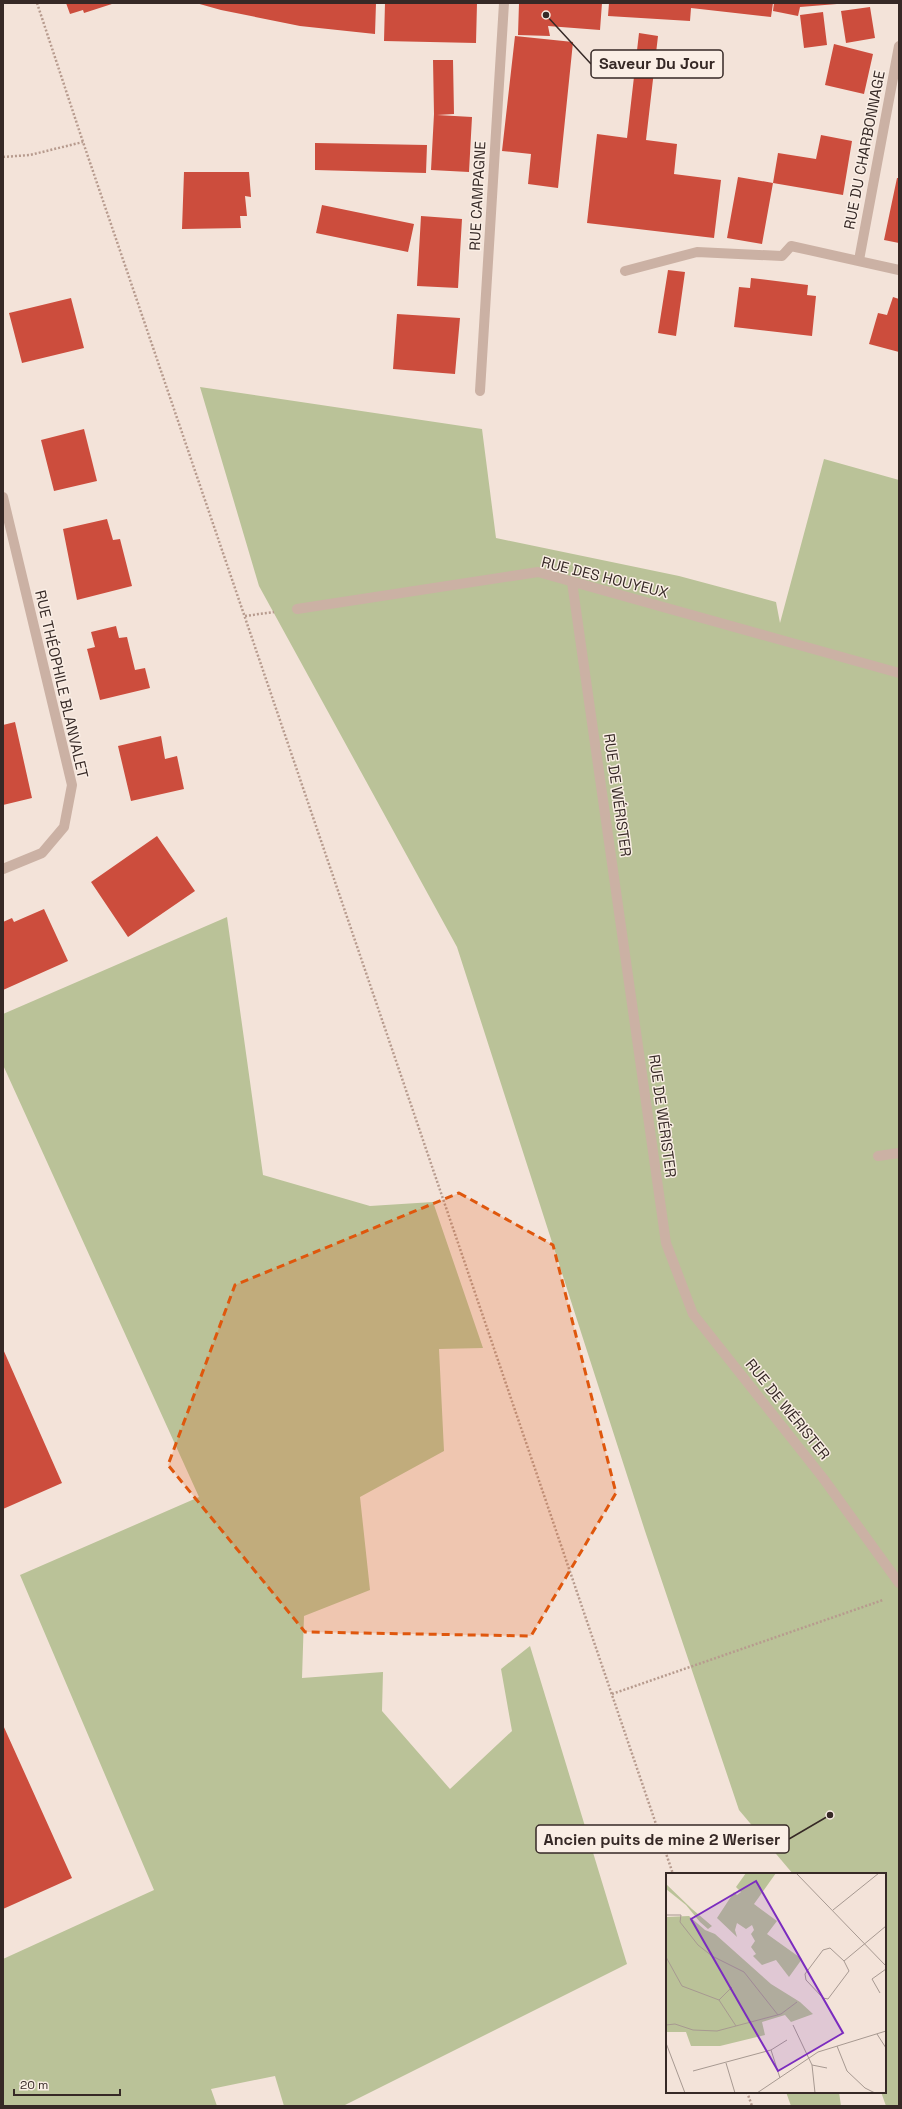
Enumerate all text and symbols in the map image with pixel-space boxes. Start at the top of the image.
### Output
callout: Saveur Du Jour [591,50,723,78]
text: Saveur Du Jour [599,53,715,74]
street label: RUE DU CHARBONNAGE [839,69,889,231]
street label: RUE CAMPAGNE [465,141,489,251]
street label: RUE DES HOUYEUX [540,552,671,602]
street label: RUE THÉOPHILE BLANVALET [31,588,93,780]
street label: RUE DE WÉRISTER [600,732,636,858]
street label: RUE DE WÉRISTER [645,1053,681,1179]
street label: RUE DE WÉRISTER [742,1355,834,1463]
callout: Ancien puits de mine 2 Weriser [536,1825,789,1853]
text: Ancien puits de mine 2 Weriser [544,1829,780,1850]
inset map [666,1873,886,2093]
scale bar [14,2071,120,2097]
text: 20 m [20,2077,48,2093]

